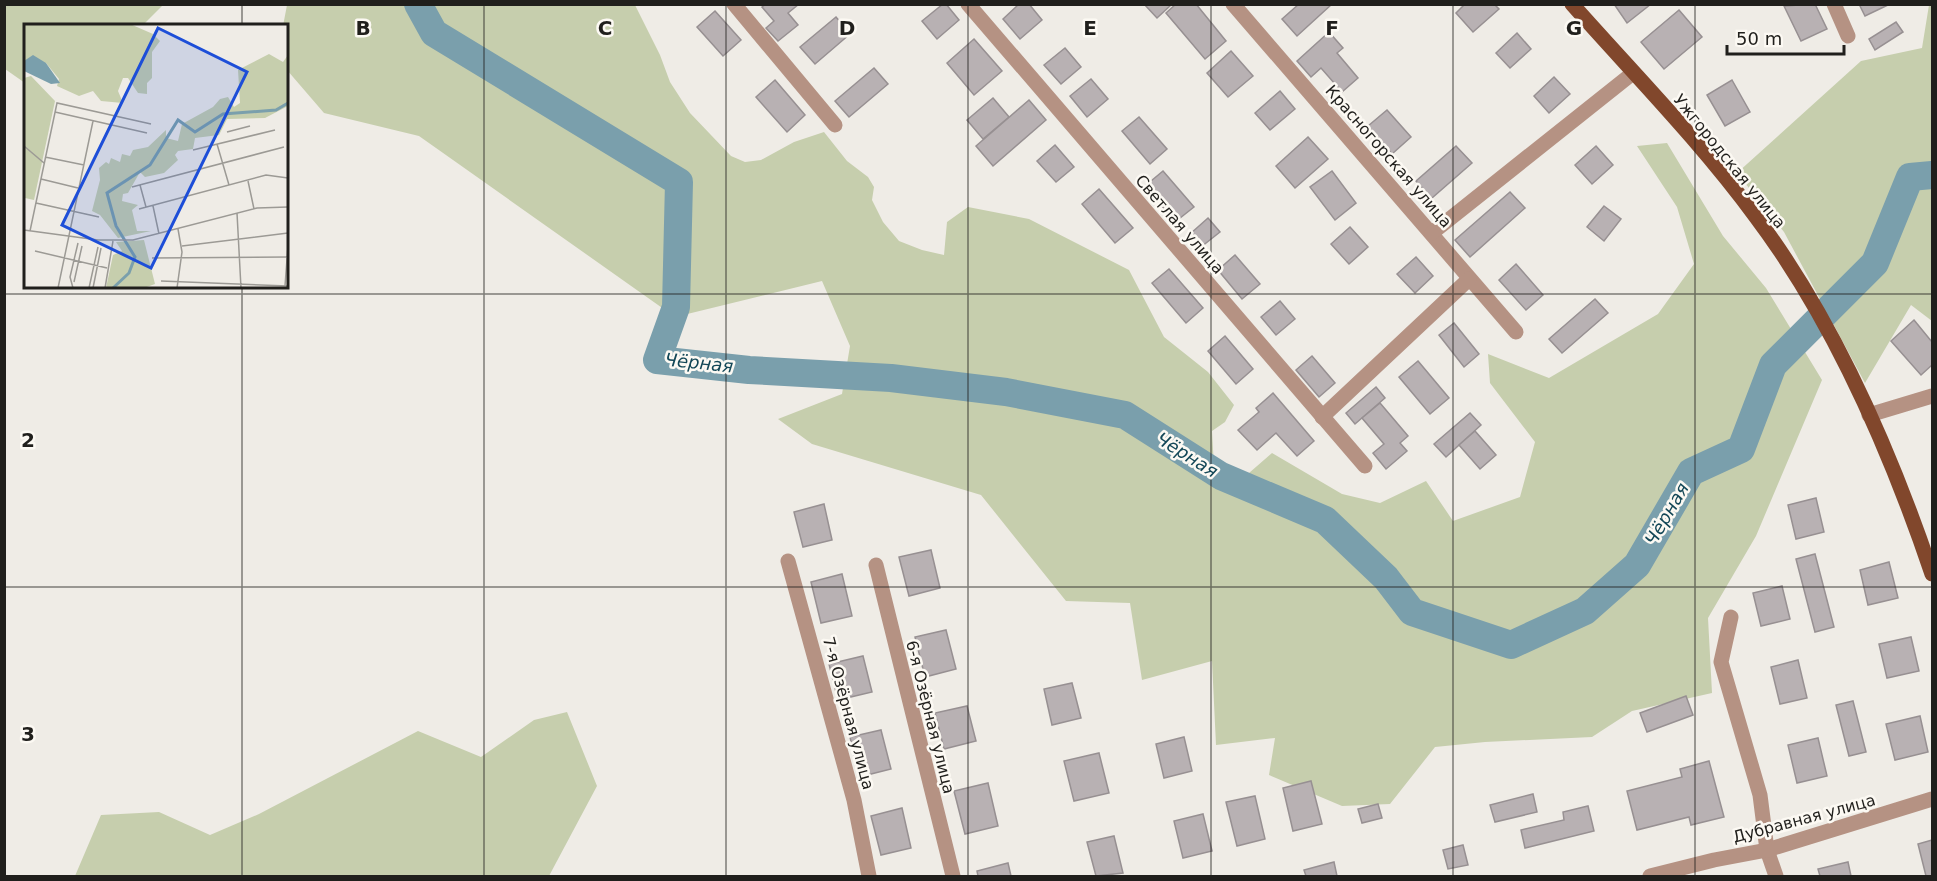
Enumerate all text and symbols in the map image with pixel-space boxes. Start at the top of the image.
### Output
text: B [355,16,371,40]
text: C [598,16,612,40]
text: D [839,16,855,40]
text: E [1083,16,1097,40]
text: F [1325,16,1339,40]
text: G [1566,16,1582,40]
scale bar [1727,18,1844,56]
inset map [24,24,288,288]
text: 50 m [1736,28,1782,49]
street label: Красногорская улица [1322,81,1456,231]
street label: Ужгородская улица [1670,90,1790,232]
street label: Светлая улица [1131,171,1228,278]
water label: Чёрная [664,348,734,377]
text: 2 [21,428,35,452]
water label: Чёрная [1153,428,1222,482]
water label: Чёрная [1640,479,1693,549]
street label: 7-я Озёрная улица [819,635,878,792]
street label: 6-я Озёрная улица [902,638,959,796]
text: 3 [21,722,35,746]
street label: Дубравная улица [1731,790,1878,847]

